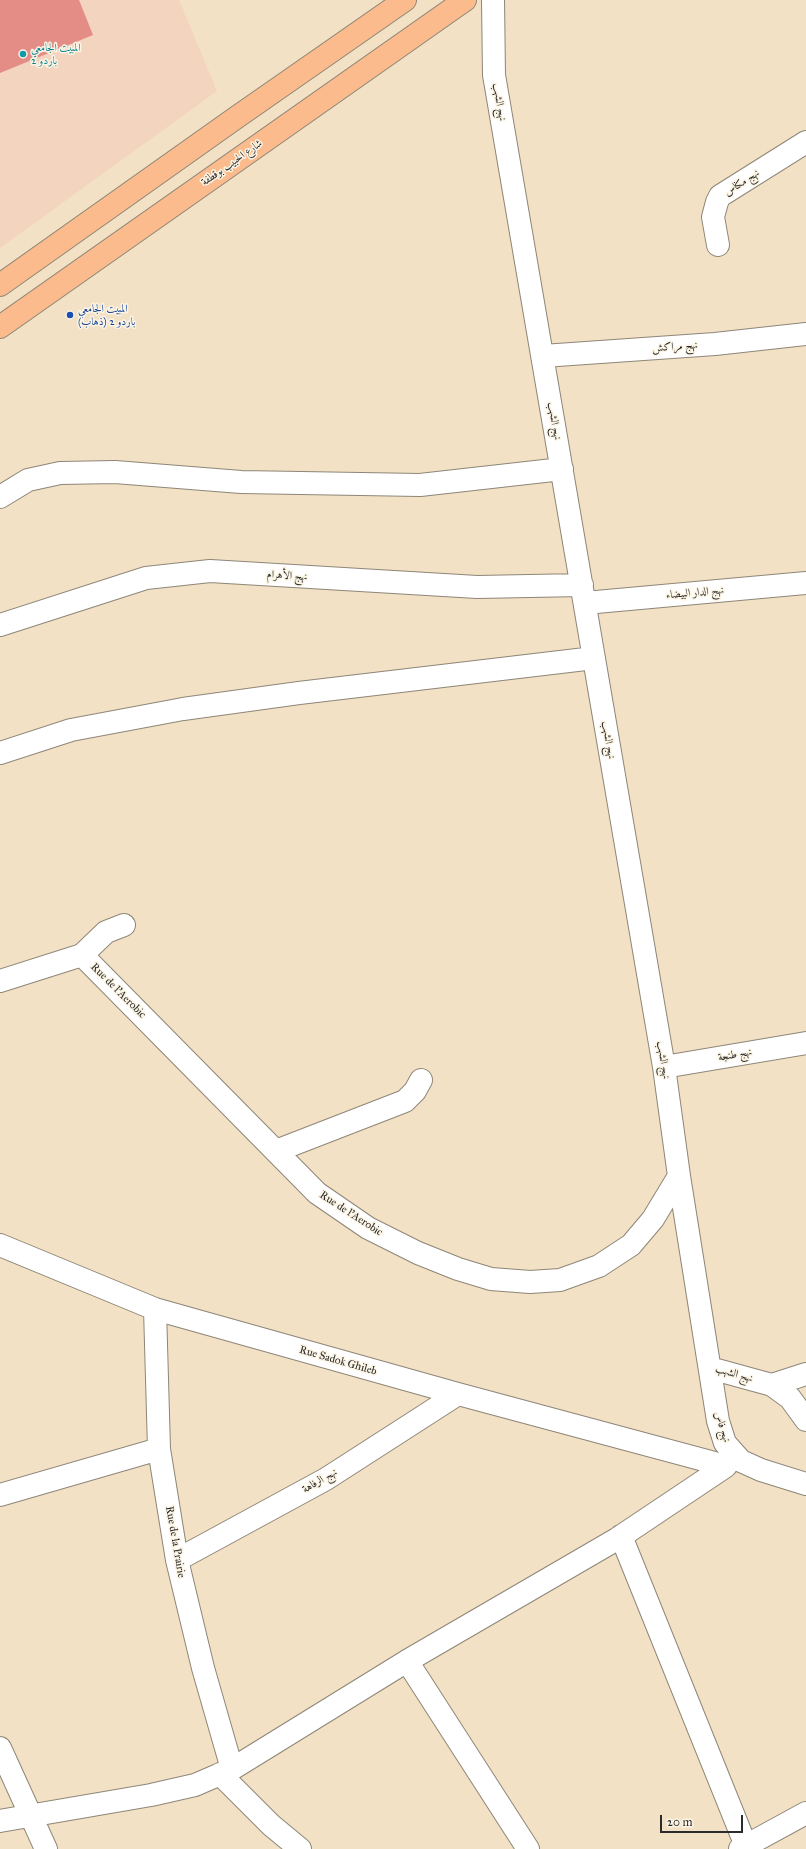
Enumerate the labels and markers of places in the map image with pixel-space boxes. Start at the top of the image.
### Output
place label: المبيت الجامعي باردو 2 [31,41,81,67]
marker: المبيت الجامعي باردو 2 [18,49,28,59]
place label: المبيت الجامعي باردو 2 (ذهاب) [78,302,135,328]
marker: المبيت الجامعي باردو 2 (ذهاب) [65,310,75,320]

